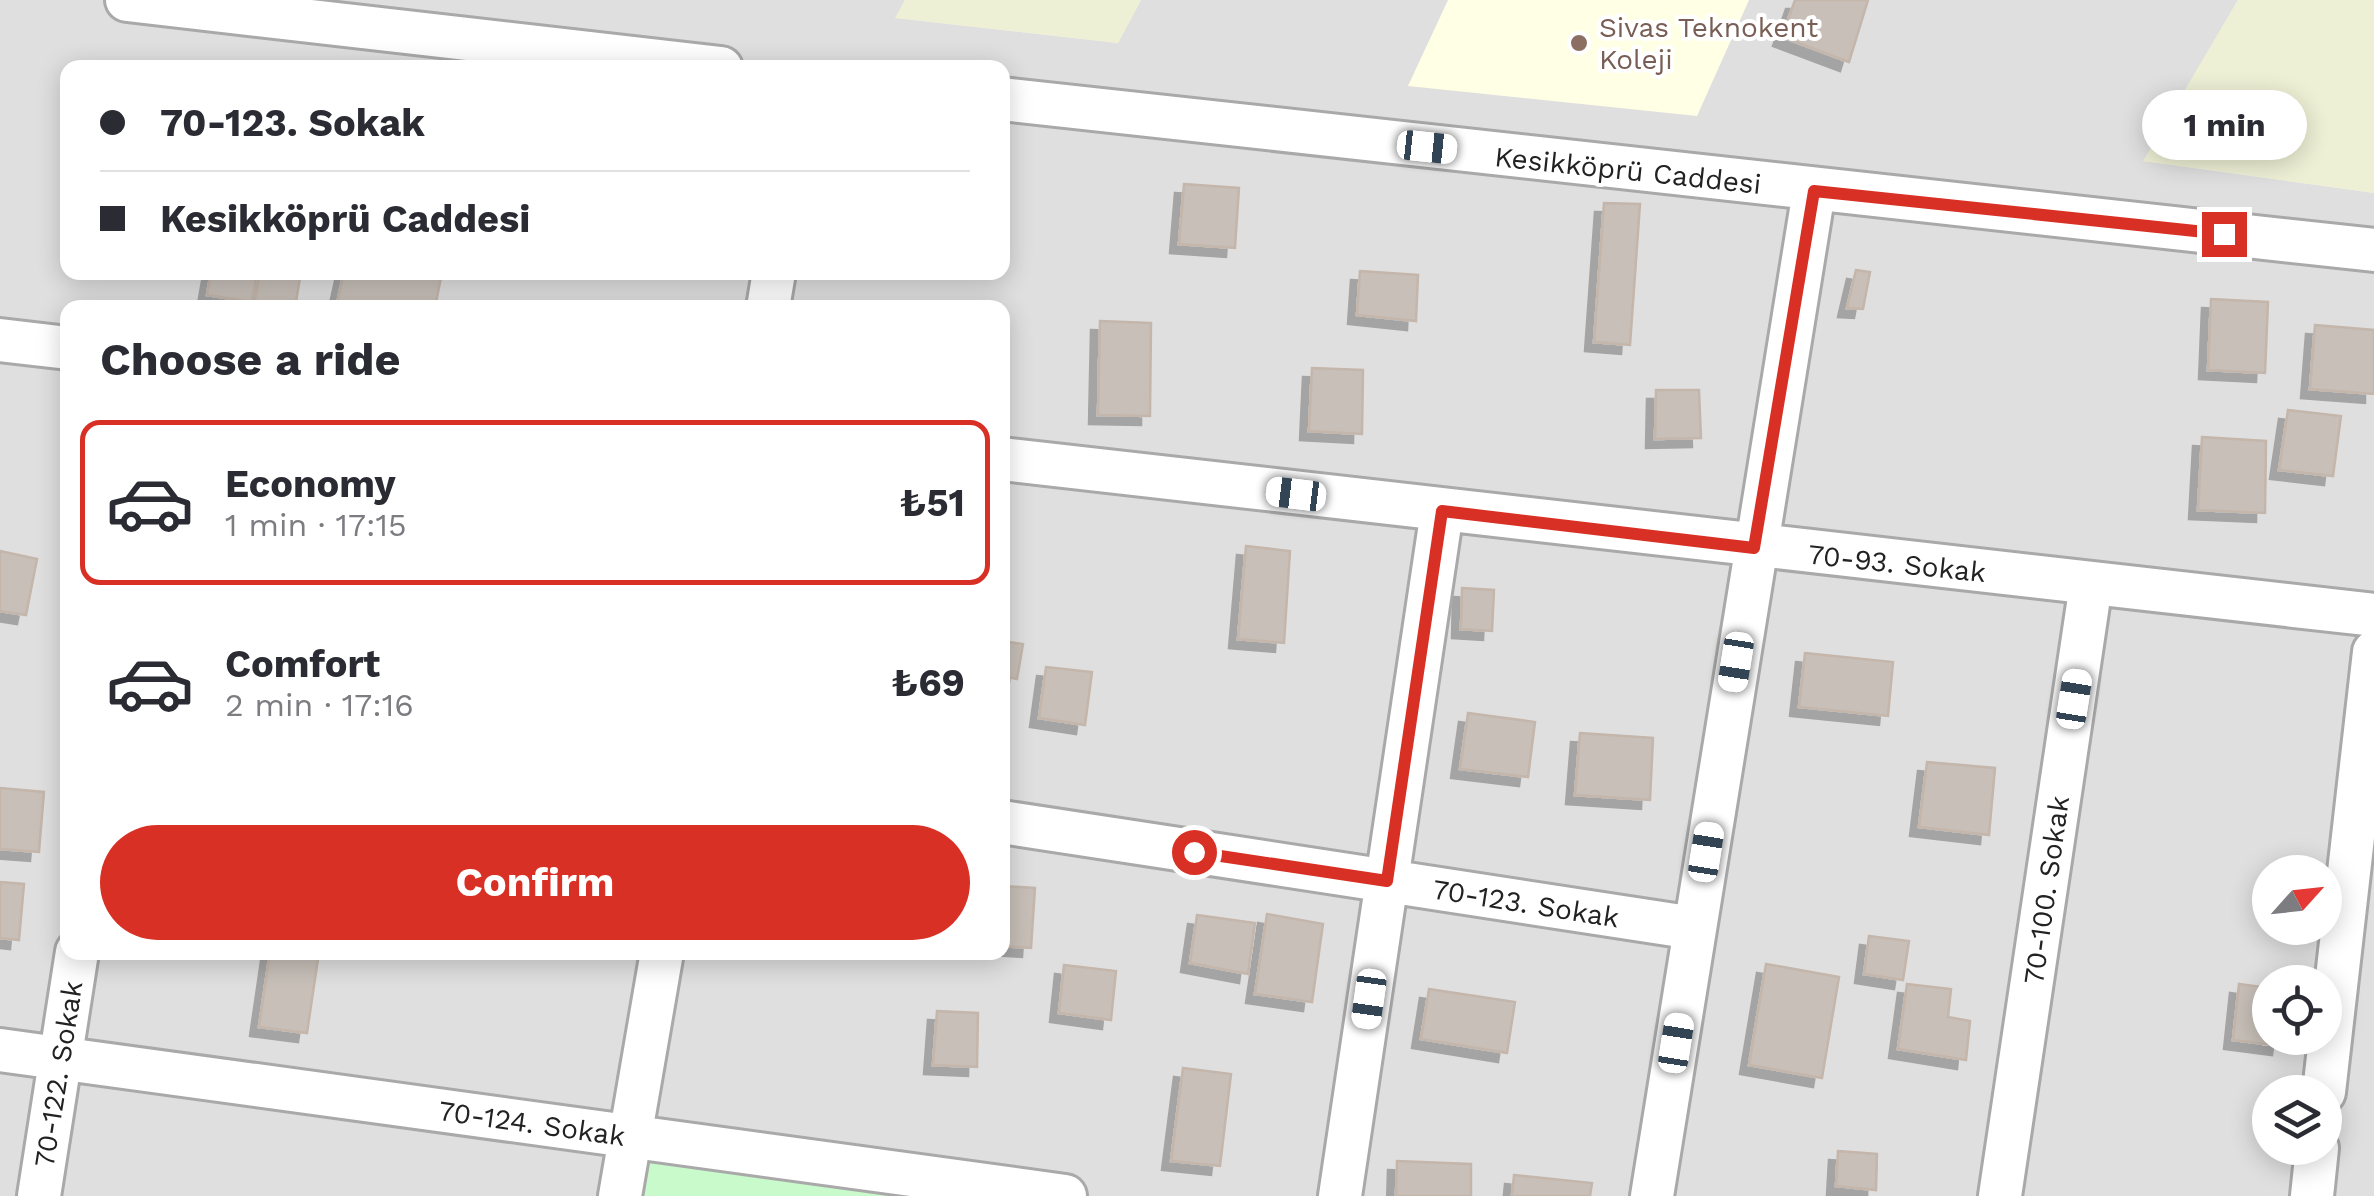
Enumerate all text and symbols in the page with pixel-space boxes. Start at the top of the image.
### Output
place label: Sivas Teknokent Koleji [1599,11,1819,76]
marker: Sivas Teknokent Koleji [1568,32,1590,54]
callout: 1 min [2142,89,2306,159]
text: 70-123. Sokak [160,101,425,145]
text: 1 min [2183,106,2266,144]
car [1396,129,1458,165]
street label: Kesikköprü Caddesi [1493,140,1763,201]
text: Kesikköprü Caddesi [160,197,530,241]
route end [2202,212,2247,257]
text: Choose a ride [100,333,400,386]
icon: car [105,458,195,548]
text: Economy [225,462,396,506]
car [1264,475,1328,513]
text: ₺51 [900,481,965,525]
text: 1 min · 17:15 [225,506,407,544]
street label: 70-93. Sokak [1806,538,1988,589]
car [1716,630,1756,694]
icon: car [105,638,195,728]
text: Comfort [225,642,380,686]
text: ₺69 [891,661,965,705]
car [2054,667,2094,731]
text: 2 min · 17:16 [225,686,414,724]
street label: 70-100. Sokak [2017,794,2076,986]
car [1686,820,1726,884]
button: Confirm [100,825,970,940]
route start [1172,830,1217,875]
north arrow [2252,855,2342,945]
map controls [2252,855,2342,1165]
street label: 70-123. Sokak [1430,872,1622,935]
button: locate [2252,965,2342,1055]
car [1350,967,1388,1031]
street label: 70-122. Sokak [27,978,90,1170]
car [1656,1011,1696,1075]
button: layers [2252,1075,2342,1165]
street label: 70-124. Sokak [437,1094,627,1153]

